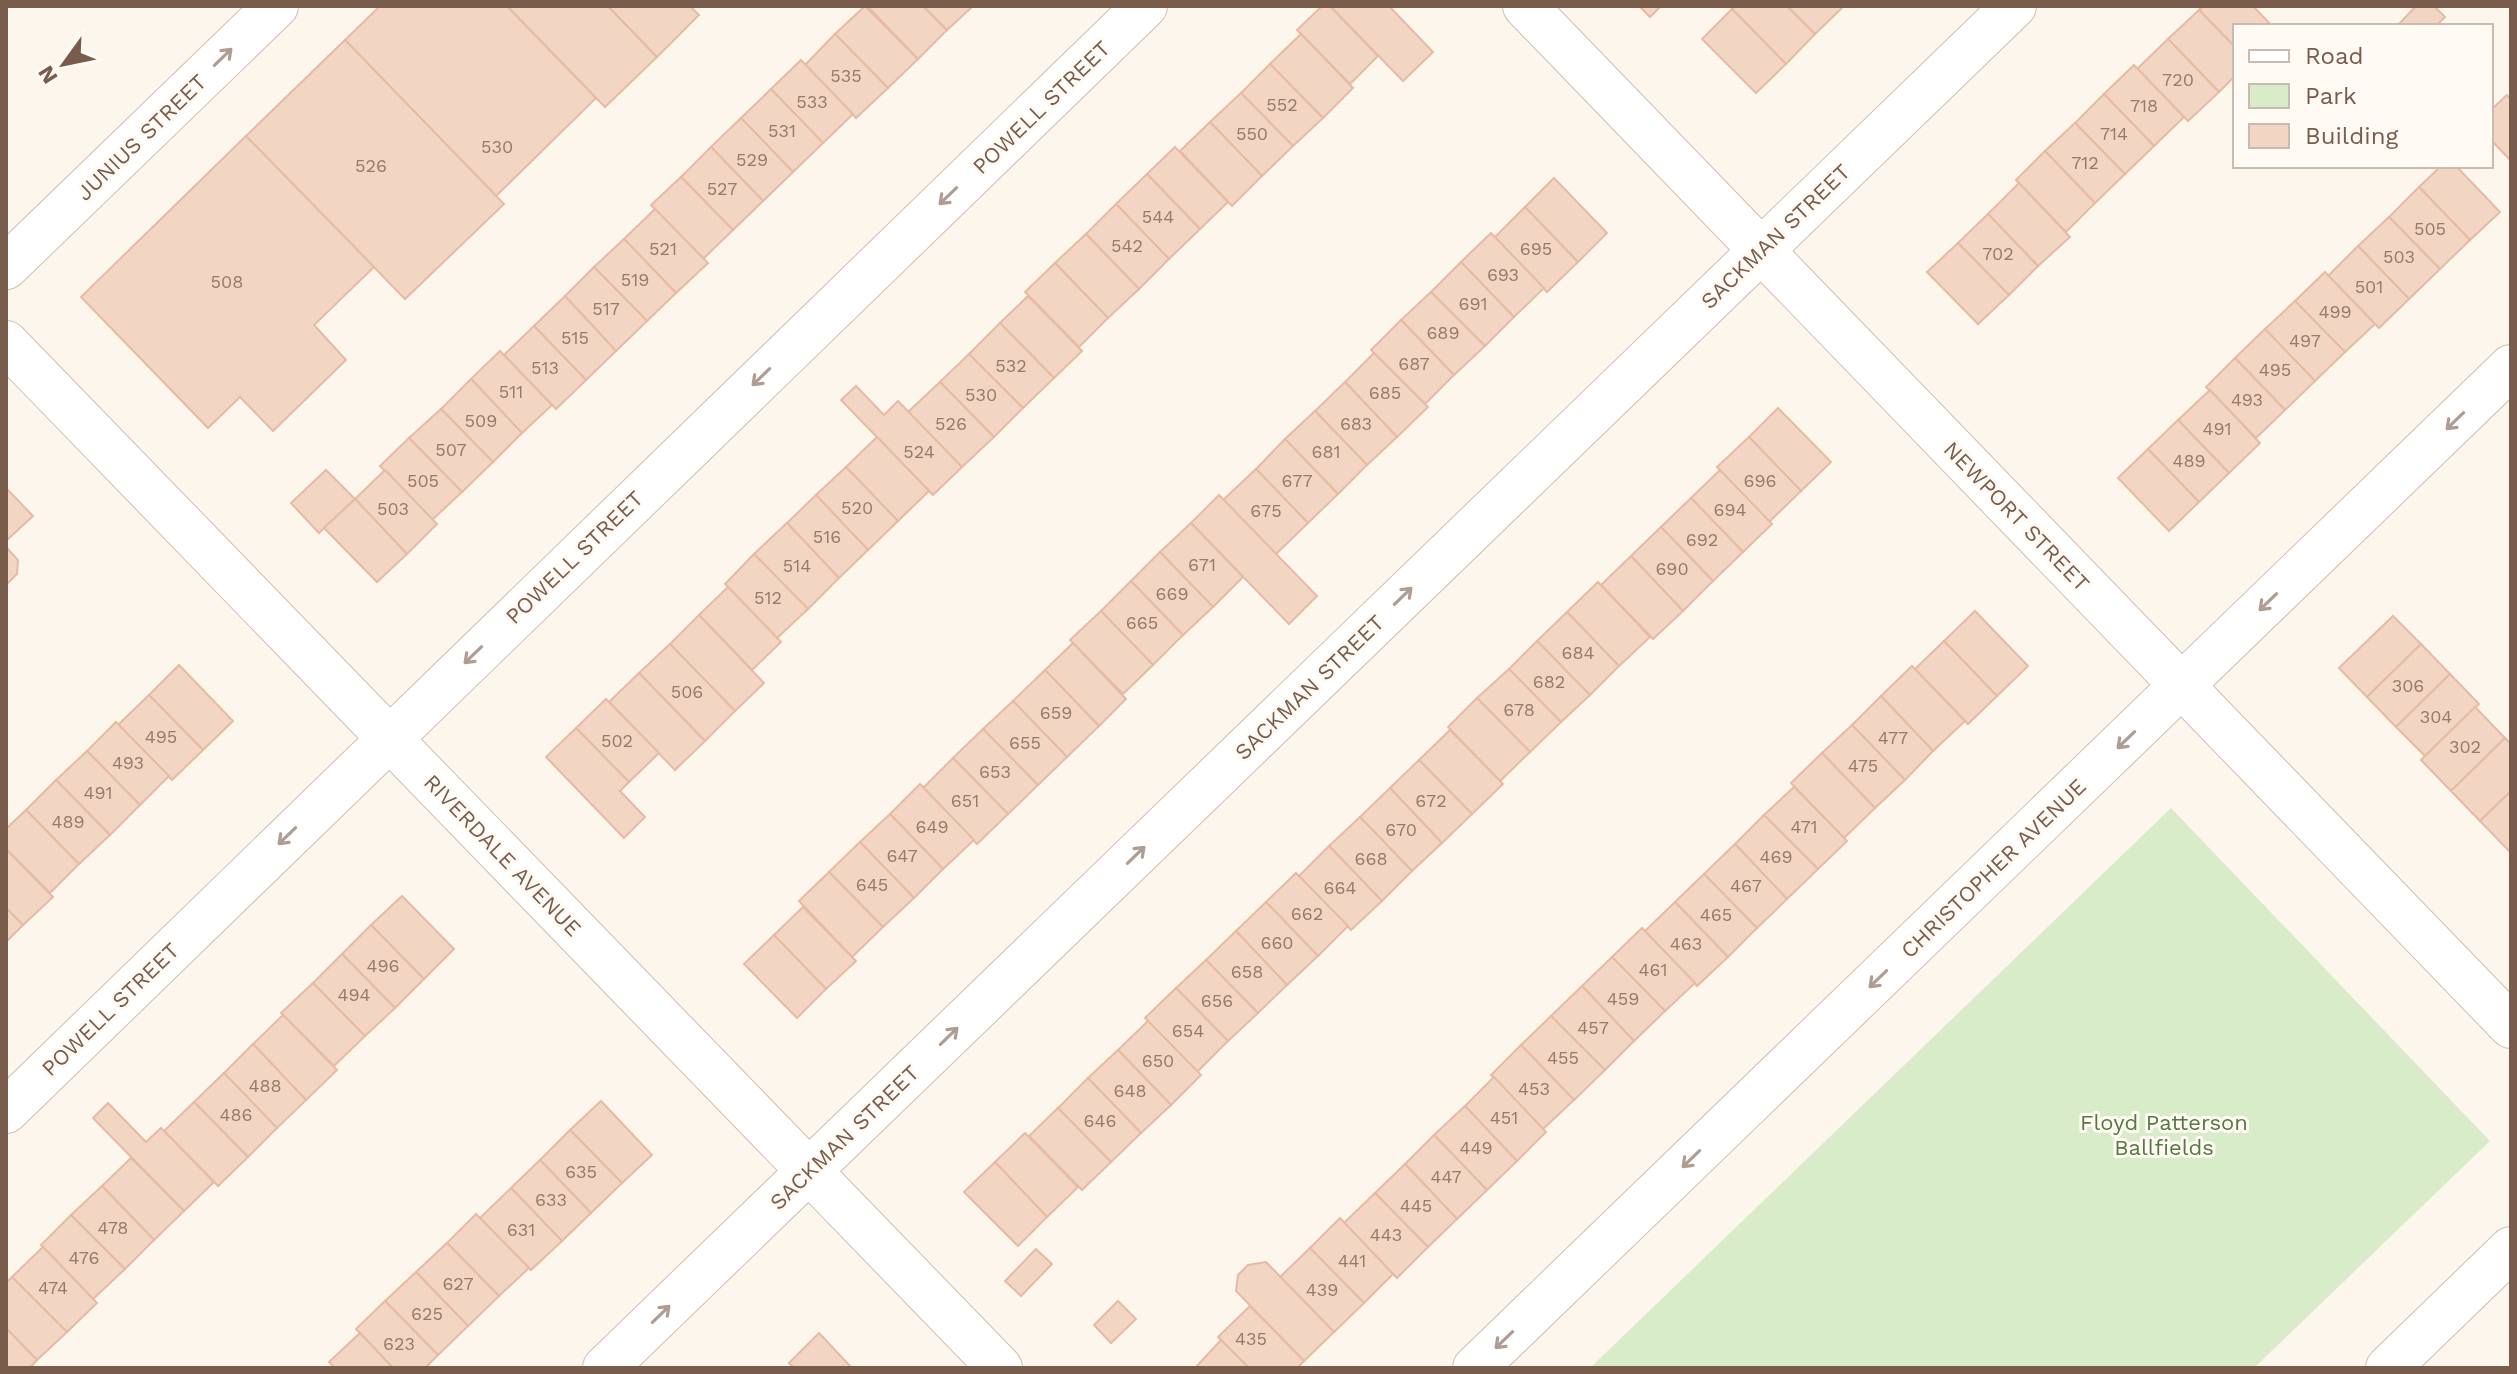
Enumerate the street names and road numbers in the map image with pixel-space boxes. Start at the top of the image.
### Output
street label: POWELL STREET [968,36,1115,179]
street label: JUNIUS STREET [71,69,211,206]
street label: SACKMAN STREET [1696,159,1855,314]
street label: NEWPORT STREET [1939,436,2095,596]
street label: POWELL STREET [501,486,648,629]
street label: SACKMAN STREET [1230,610,1389,765]
street label: RIVERDALE AVENUE [419,769,586,941]
street label: CHRISTOPHER AVENUE [1896,774,2091,963]
street label: POWELL STREET [37,938,184,1081]
street label: SACKMAN STREET [765,1060,924,1215]

